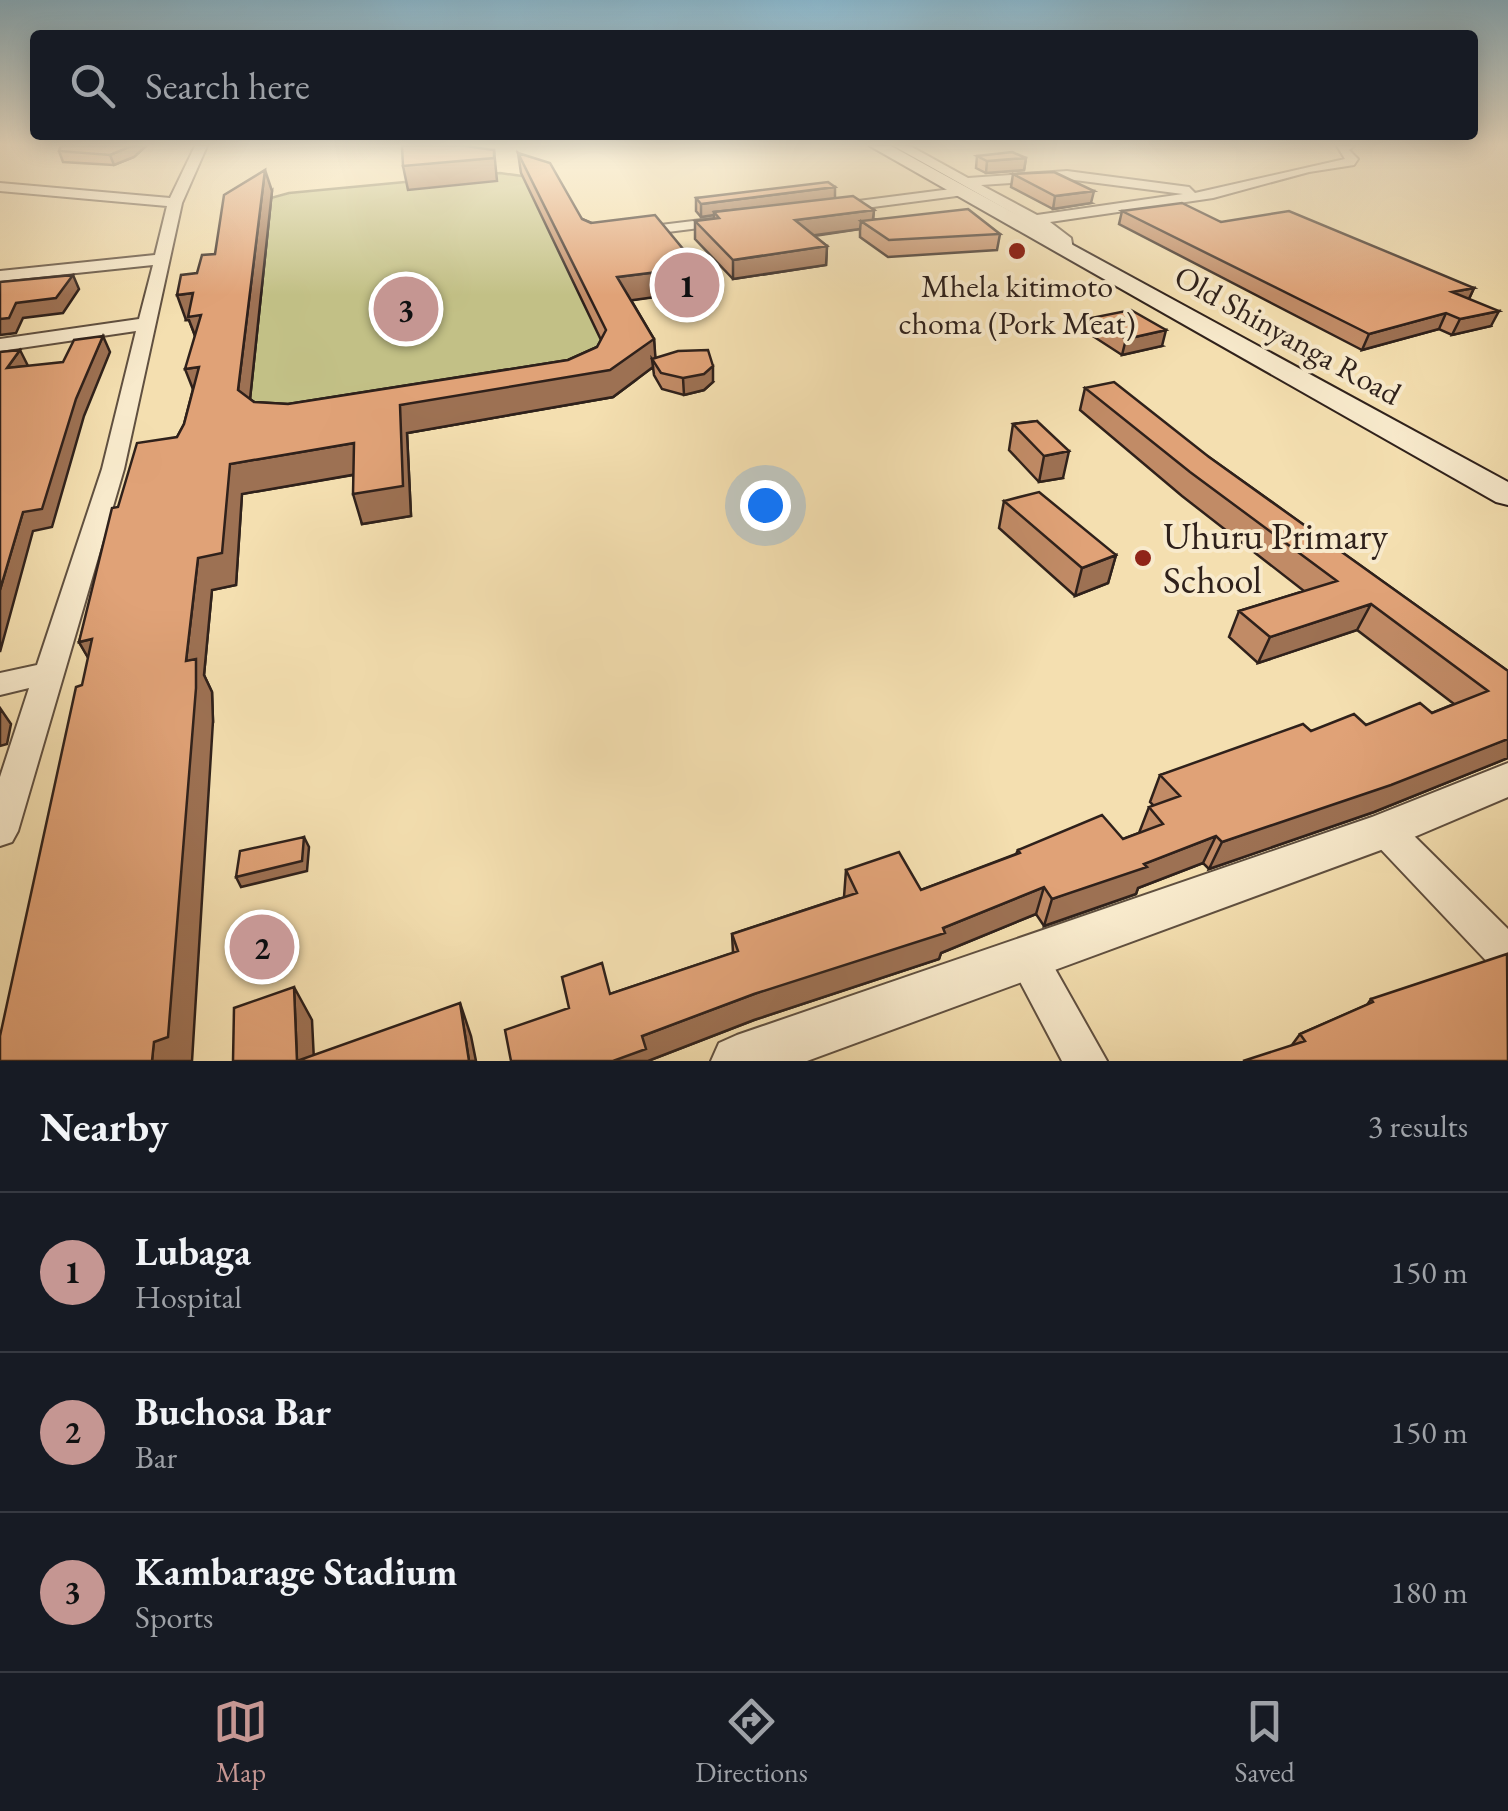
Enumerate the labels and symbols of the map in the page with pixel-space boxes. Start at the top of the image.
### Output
marker: Mhela kitimoto choma (Pork Meat) [1006,240,1028,262]
pin: 1 [654,248,720,322]
street label: Old Shinyanga Road [1167,255,1409,415]
place label: Mhela kitimoto choma (Pork Meat) [898,265,1136,344]
pin: 3 [374,272,438,346]
your location [740,480,791,531]
place label: Uhuru Primary School [1163,511,1388,604]
marker: Uhuru Primary School [1132,547,1154,569]
pin: 2 [230,910,294,984]

